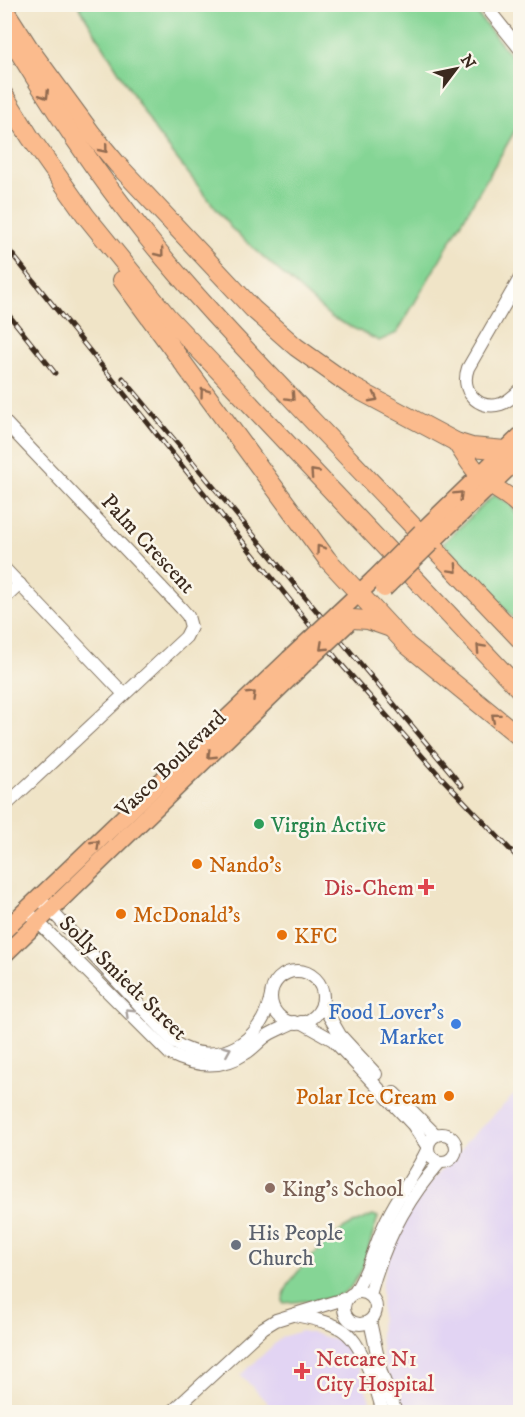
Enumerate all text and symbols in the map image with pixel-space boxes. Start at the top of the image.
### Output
north arrow [426,39,486,99]
text: N [456,51,480,72]
one-way arrow [38,89,50,99]
one-way arrow [97,142,108,153]
one-way arrow [152,246,163,257]
one-way arrow [201,388,212,399]
one-way arrow [284,391,295,401]
one-way arrow [367,391,378,402]
one-way arrow [310,469,321,479]
street label: Palm Crescent [95,489,201,599]
one-way arrow [452,491,463,502]
one-way arrow [316,545,327,556]
one-way arrow [447,562,458,573]
one-way arrow [319,639,330,650]
one-way arrow [476,644,487,655]
one-way arrow [245,691,256,702]
street label: Vasco Boulevard [109,705,232,824]
one-way arrow [491,713,502,724]
one-way arrow [207,747,218,758]
place label: Virgin Active [270,812,386,839]
marker: Virgin Active [252,817,266,831]
one-way arrow [88,841,99,852]
place label: Nando's [209,852,282,879]
marker: Nando's [190,857,204,871]
place label: Dis-Chem [324,875,414,902]
marker: Dis-Chem [419,880,433,894]
place label: McDonald's [133,902,240,929]
marker: McDonald's [114,907,128,921]
street label: Solly Smiedt Street [53,910,193,1046]
place label: KFC [294,923,338,950]
marker: KFC [275,928,289,942]
place label: Food Lover's Market [328,999,444,1051]
one-way arrow [126,1009,137,1020]
marker: Food Lover's Market [449,1017,463,1031]
one-way arrow [221,1045,232,1057]
place label: Polar Ice Cream [295,1084,437,1111]
marker: Polar Ice Cream [442,1089,456,1103]
place label: King's School [282,1176,404,1203]
marker: King's School [263,1181,277,1195]
place label: His People Church [248,1220,343,1272]
marker: His People Church [229,1238,243,1252]
place label: Netcare N1 City Hospital [316,1346,435,1398]
marker: Netcare N1 City Hospital [293,1362,311,1380]

